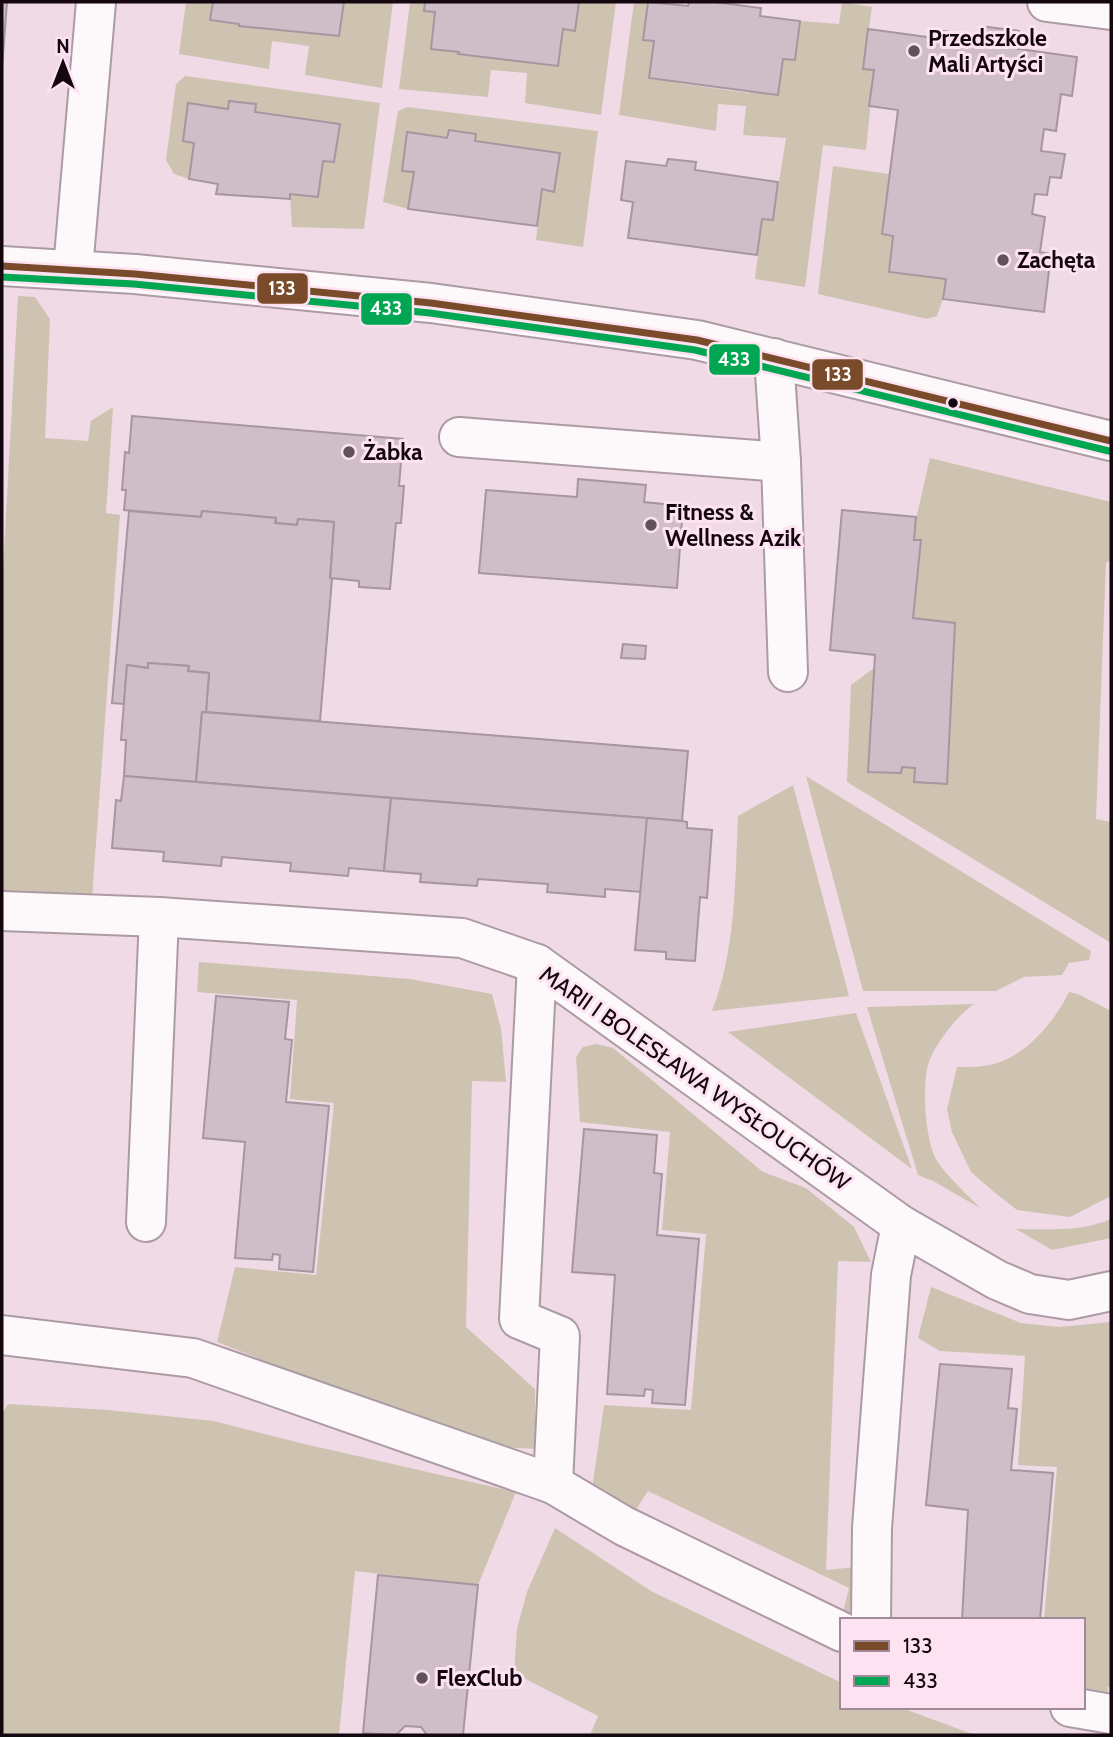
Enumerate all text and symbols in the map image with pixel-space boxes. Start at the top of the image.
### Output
place label: Przedszkole Mali Artyści [928,24,1047,78]
north arrow [28,28,98,98]
text: N [56,35,70,58]
marker: Przedszkole Mali Artyści [906,43,922,59]
place label: Zachęta [1017,246,1096,274]
marker: Zachęta [995,252,1011,268]
line badge: 133 [256,272,309,305]
text: 133 [268,277,296,300]
line badge: 433 [360,292,413,326]
text: 433 [370,297,402,320]
line badge: 433 [708,343,761,376]
text: 433 [718,348,750,371]
line badge: 133 [811,358,864,391]
text: 133 [824,363,852,386]
unlabelled marker [946,396,960,410]
place label: Żabka [363,438,423,466]
marker: Żabka [341,444,357,460]
place label: Fitness & Wellness Azik [665,498,802,552]
marker: Fitness & Wellness Azik [643,517,659,533]
street label: MARII I BOLESŁAWA WYSŁOUCHÓW [534,960,856,1196]
legend [840,1618,1085,1709]
text: 133 [903,1633,933,1658]
place label: FlexClub [436,1664,522,1692]
text: 433 [903,1668,938,1693]
marker: FlexClub [414,1670,430,1686]

